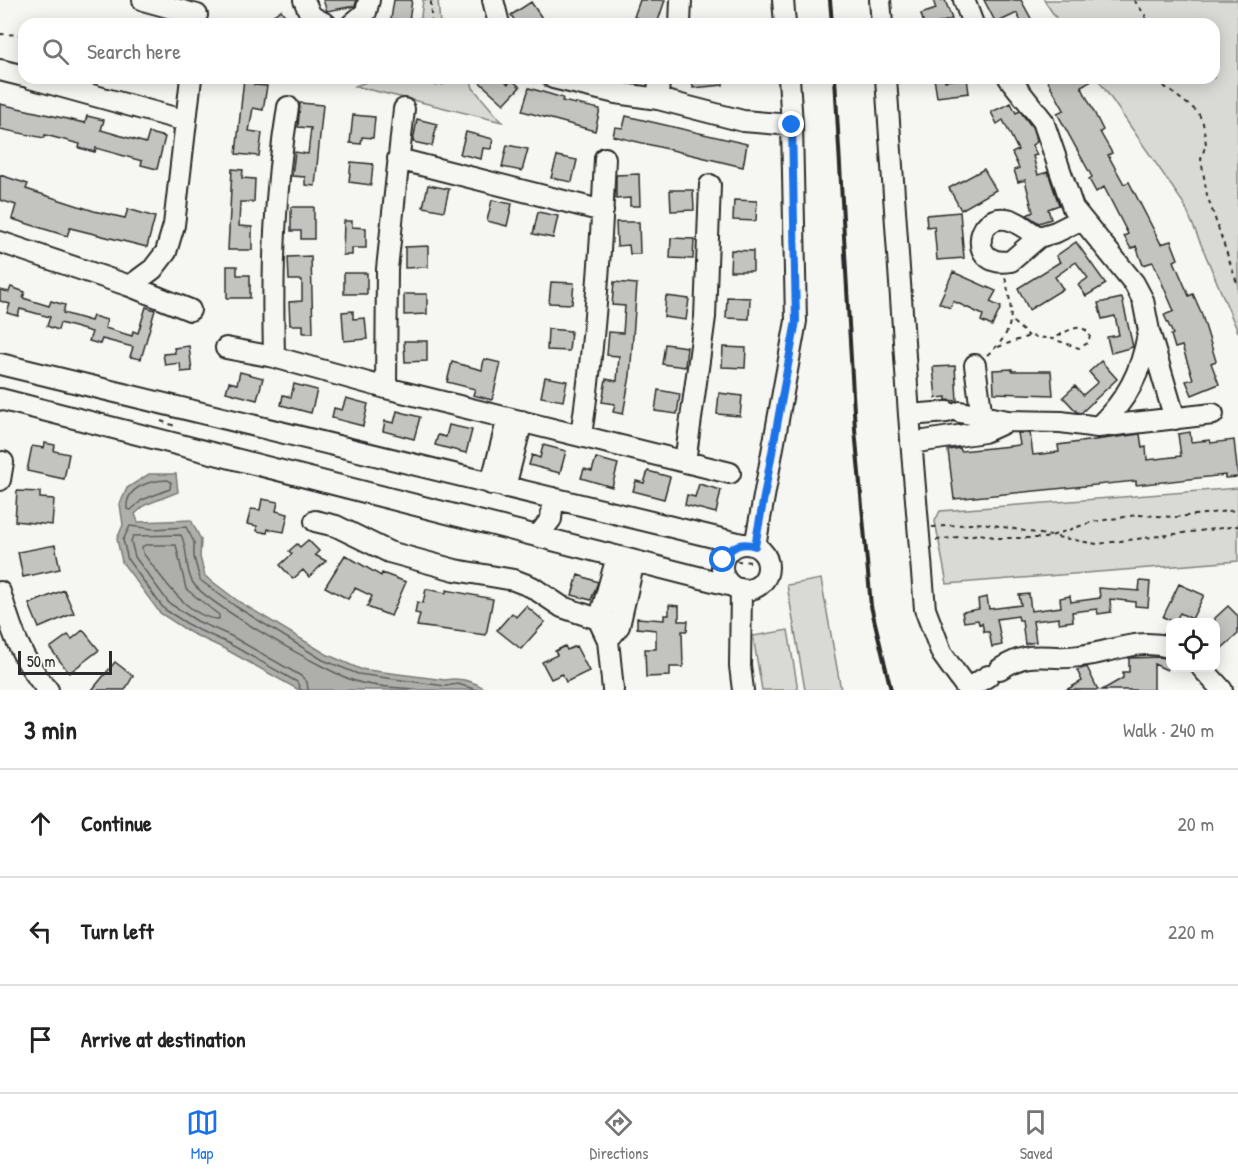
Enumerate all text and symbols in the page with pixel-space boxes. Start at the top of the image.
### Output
search box [18,18,1220,84]
icon: search [39,35,72,68]
text: Search here [87,36,181,66]
route end [778,111,804,137]
route start [709,546,735,572]
map controls [1166,618,1220,672]
button: locate [1166,618,1220,672]
scale bar [18,648,112,676]
text: 50 m [27,650,56,672]
text: 3 min [24,712,77,747]
text: Walk · 240 m [1123,716,1214,743]
icon: ahead [24,807,57,840]
text: Continue [81,808,152,838]
text: 20 m [1177,810,1214,837]
icon: left [24,915,57,948]
text: Turn left [81,916,154,946]
text: 220 m [1168,918,1214,945]
icon: arrive [24,1023,57,1056]
text: Arrive at destination [81,1024,246,1054]
tab: Map [186,1106,219,1164]
tab: Directions [590,1106,648,1164]
tab: Saved [1019,1106,1052,1164]

